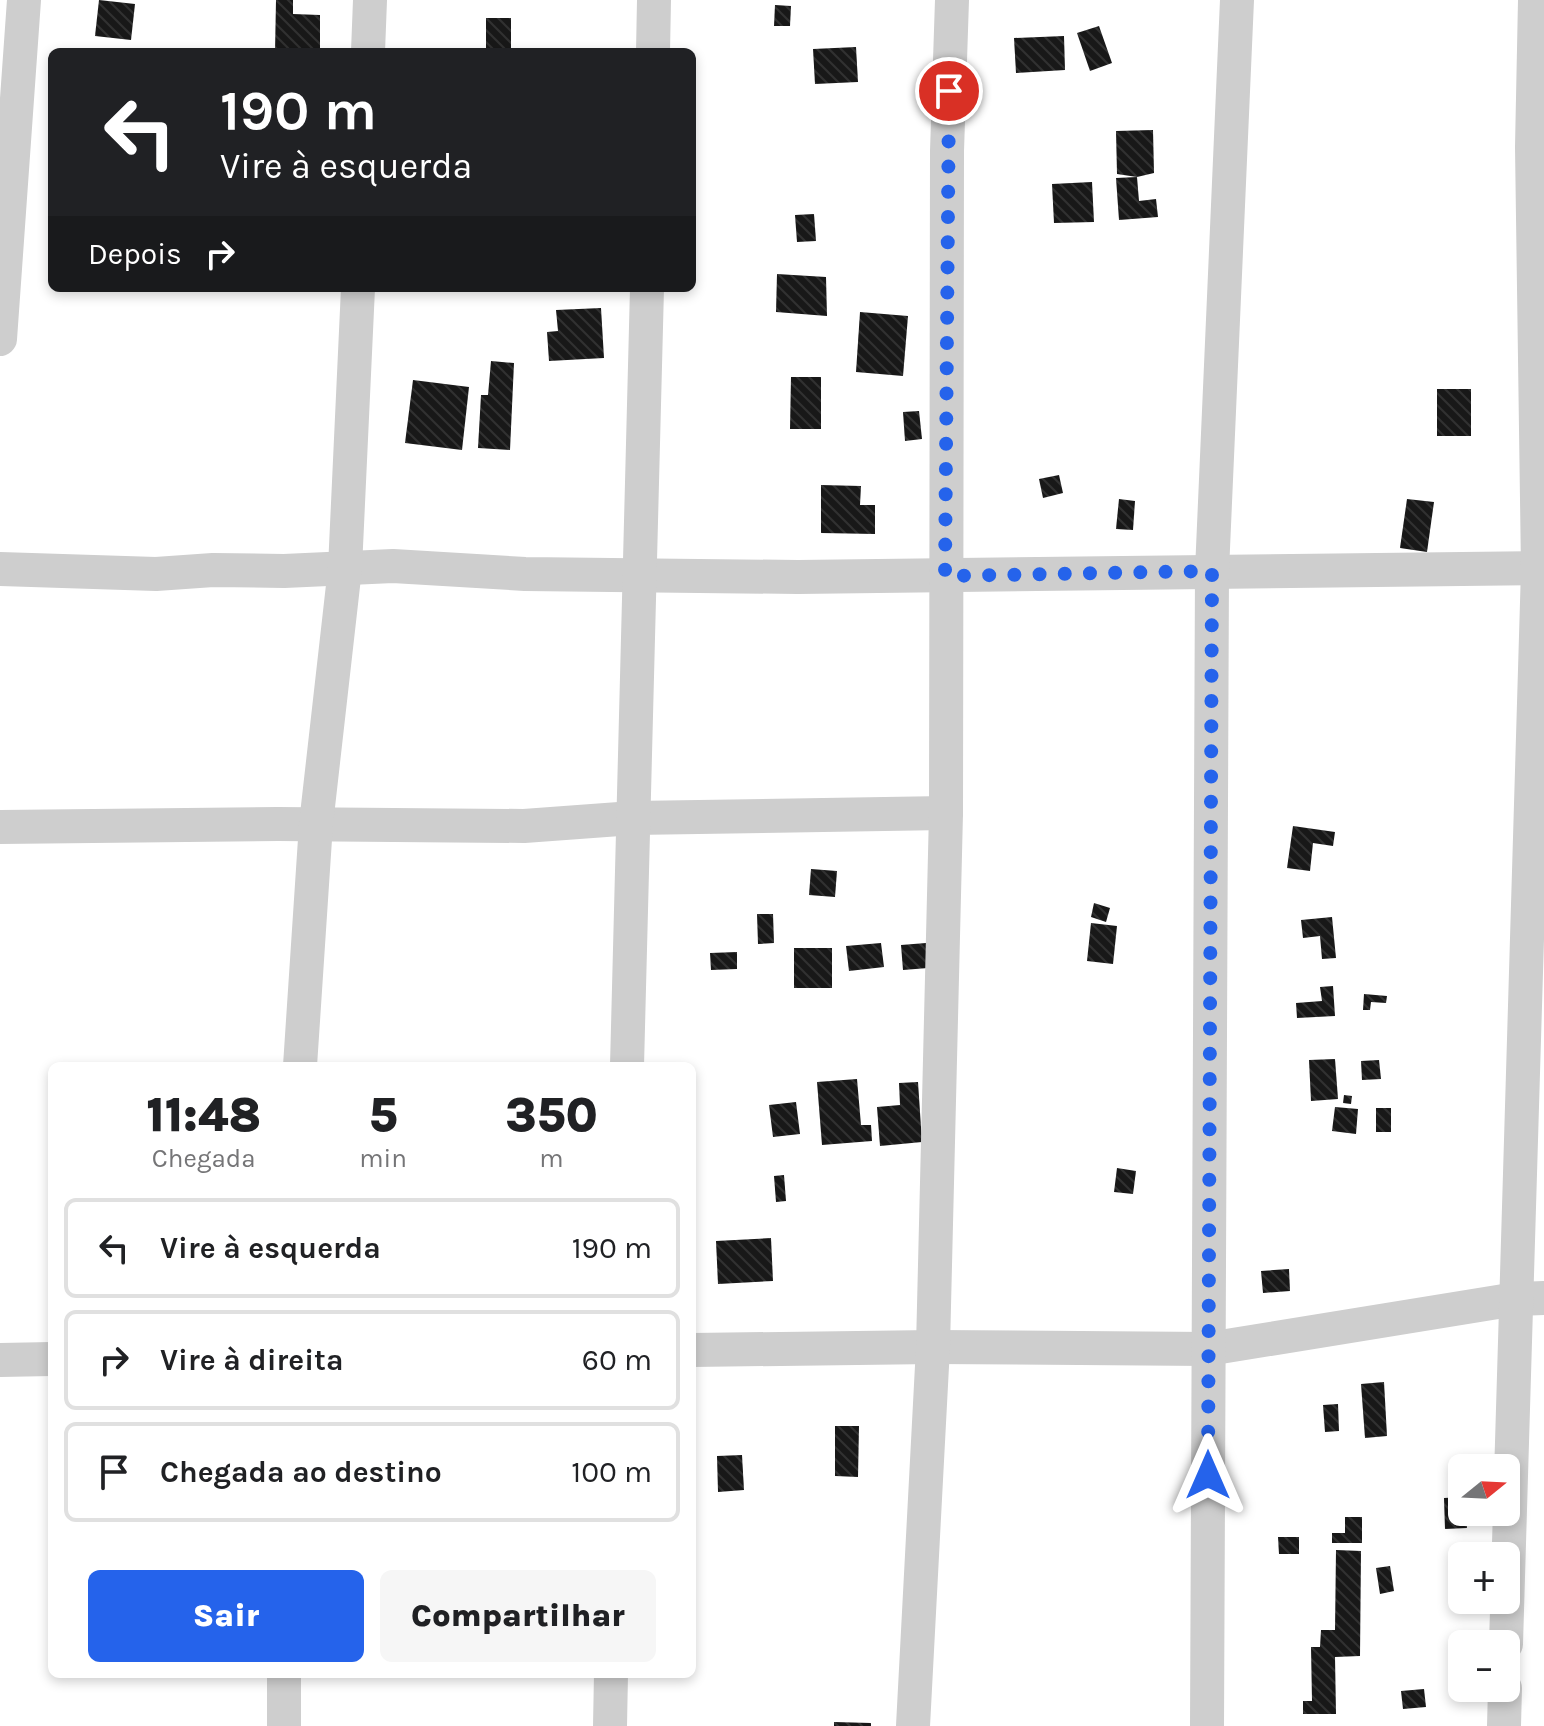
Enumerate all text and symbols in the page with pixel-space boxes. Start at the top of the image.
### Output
pin [915,57,983,125]
icon: arrive [927,69,971,113]
text: 190 m [220,78,377,143]
icon: left [88,80,192,184]
text: Vire à esquerda [220,145,472,187]
icon: right [198,232,242,276]
text: Depois [88,236,182,272]
text: 11:48 [146,1087,261,1143]
text: 5 [369,1087,398,1143]
text: 350 [505,1087,598,1143]
text: Chegada [152,1143,255,1174]
text: min [359,1143,407,1174]
text: m [539,1143,564,1174]
icon: left [92,1226,136,1270]
text: Vire à esquerda [160,1230,381,1266]
text: 190 m [572,1230,652,1266]
icon: right [92,1338,136,1382]
text: Vire à direita [160,1342,343,1378]
text: 60 m [582,1342,652,1378]
position arrow [1166,1433,1250,1517]
icon: arrive [92,1450,136,1494]
text: Chegada ao destino [160,1454,442,1490]
text: 100 m [571,1454,652,1490]
north arrow [1448,1454,1520,1526]
map controls [1448,1454,1520,1702]
button: + [1448,1542,1520,1614]
button: Sair [88,1570,364,1662]
button: Compartilhar [380,1570,656,1662]
button: − [1448,1630,1520,1702]

